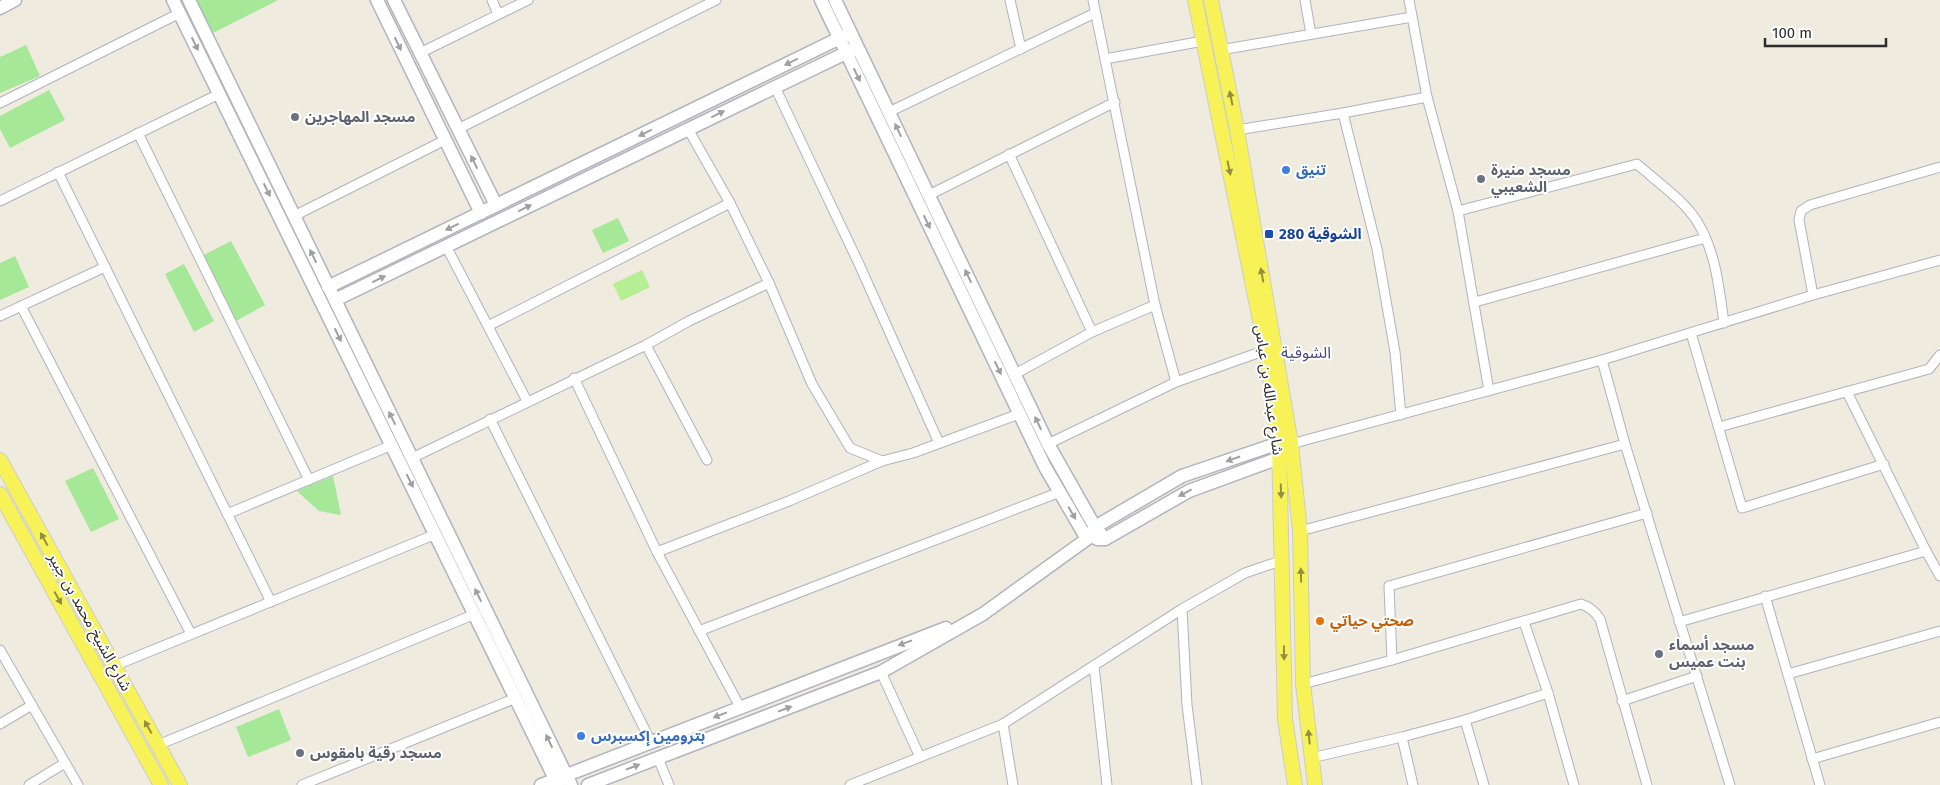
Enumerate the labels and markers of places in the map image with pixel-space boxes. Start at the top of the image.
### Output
place label: مسجد المهاجرين [305,108,415,126]
marker: مسجد المهاجرين [289,111,301,123]
place label: تنيق [1296,161,1327,179]
place label: مسجد منيرة الشعيبي [1491,161,1571,198]
marker: تنيق [1280,164,1292,176]
marker: مسجد منيرة الشعيبي [1475,173,1487,185]
place label: الشوقية 280 [1279,225,1362,243]
marker: الشوقية 280 [1263,228,1275,240]
place label: صحتي حياتي [1330,612,1414,632]
marker: صحتي حياتي [1314,615,1326,627]
place label: مسجد أسماء بنت عميس [1669,635,1754,671]
marker: مسجد أسماء بنت عميس [1653,648,1665,660]
place label: بترومين إكسبرس [591,727,705,746]
marker: بترومين إكسبرس [575,730,587,742]
place label: مسجد رقية بامقوس [310,744,442,762]
marker: مسجد رقية بامقوس [294,747,306,759]

